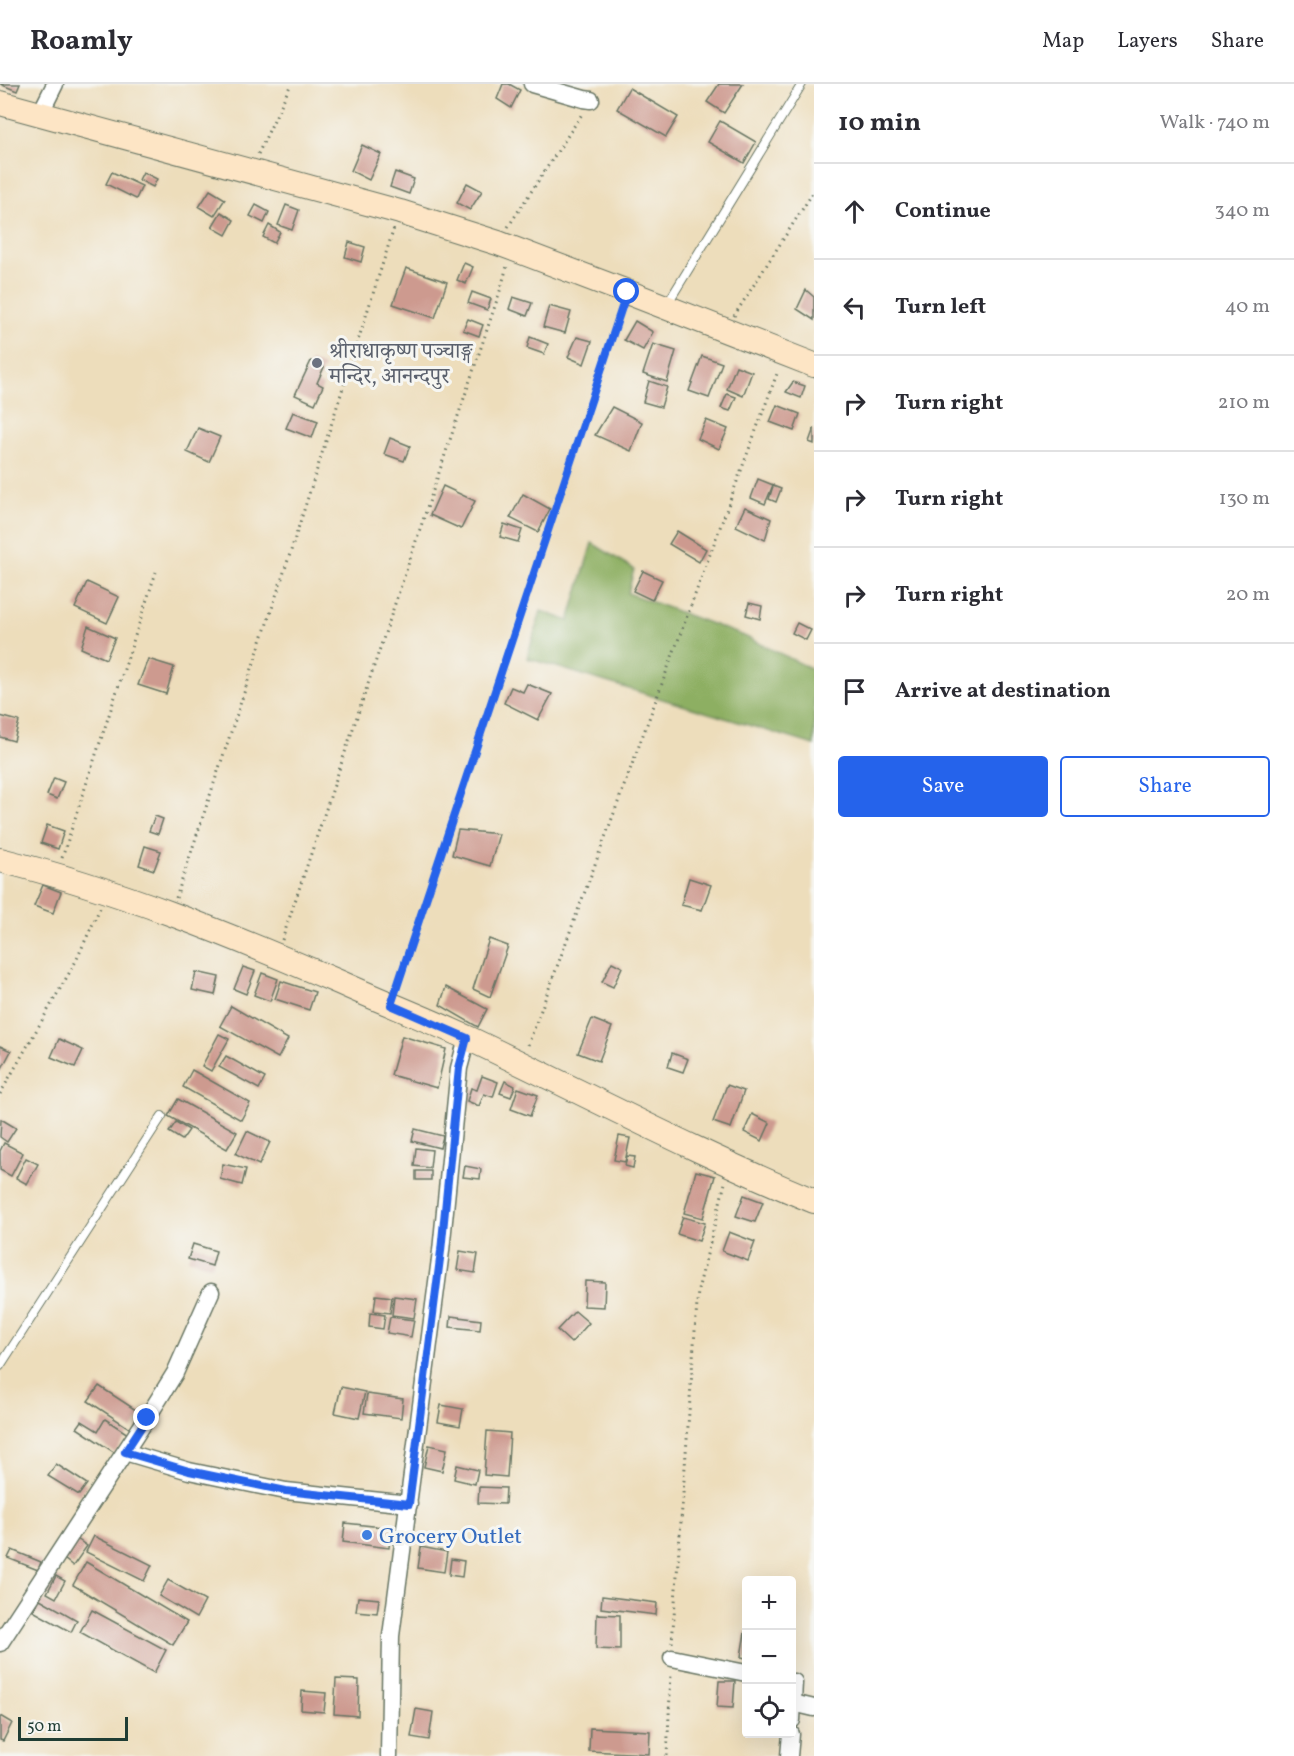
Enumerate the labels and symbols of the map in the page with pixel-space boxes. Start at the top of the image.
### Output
route start [613,278,639,304]
place label: श्रीराधाकृष्ण पञ्चाङ्ग मन्दिर, आनन्दपुर [328,337,474,393]
marker: श्रीराधाकृष्ण पञ्चाङ्ग मन्दिर, आनन्दपुर [310,356,324,370]
route end [133,1404,159,1430]
place label: Grocery Outlet [379,1522,522,1553]
marker: Grocery Outlet [360,1528,374,1542]
scale bar [18,1714,128,1742]

